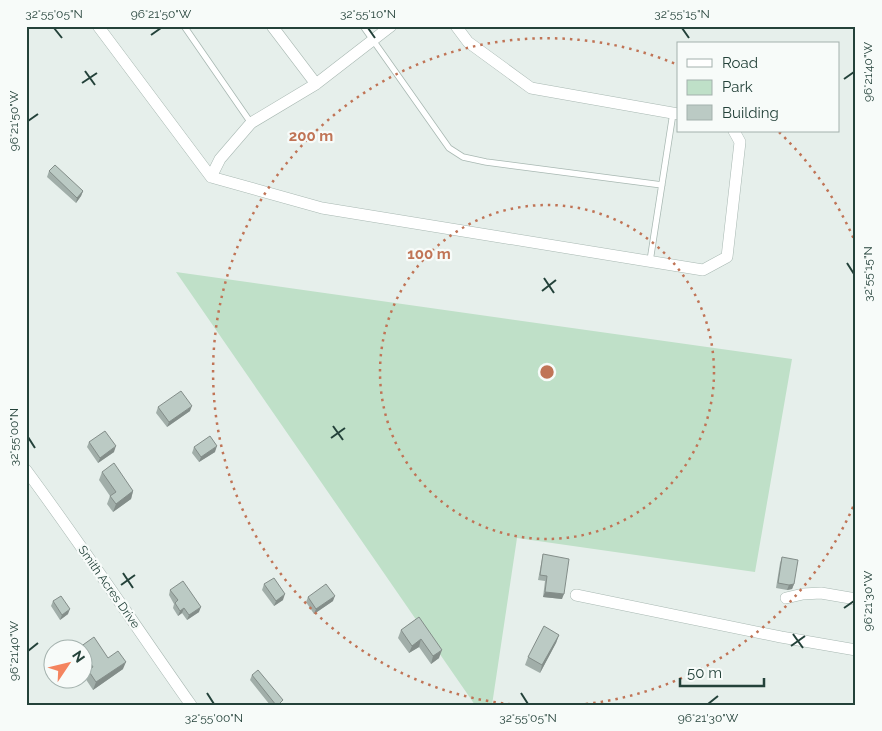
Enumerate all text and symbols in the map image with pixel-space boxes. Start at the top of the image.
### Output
text: 32°55'05"N [25,7,83,21]
text: 96°21'50"W [131,7,192,21]
text: 32°55'10"N [340,7,396,21]
text: 32°55'15"N [654,7,710,21]
legend [677,42,840,132]
text: 96°21'40"W [861,42,875,102]
text: Road [722,54,758,72]
text: Park [722,78,753,96]
text: 96°21'50"W [7,90,21,151]
text: Building [722,104,779,122]
text: 200 m [289,127,333,145]
text: 100 m [407,245,451,263]
text: 32°55'15"N [861,246,875,302]
centre of rings [538,363,556,381]
text: 32°55'00"N [7,408,21,466]
street label: Smith Acres Drive [75,543,143,631]
text: 96°21'30"W [861,570,875,631]
text: 96°21'40"W [7,621,21,681]
north arrow [42,638,92,688]
text: N [69,648,88,666]
scale bar [680,656,763,688]
text: 50 m [687,664,722,682]
text: 32°55'00"N [185,711,243,725]
text: 32°55'05"N [499,711,557,725]
text: 96°21'30"W [678,711,739,725]

